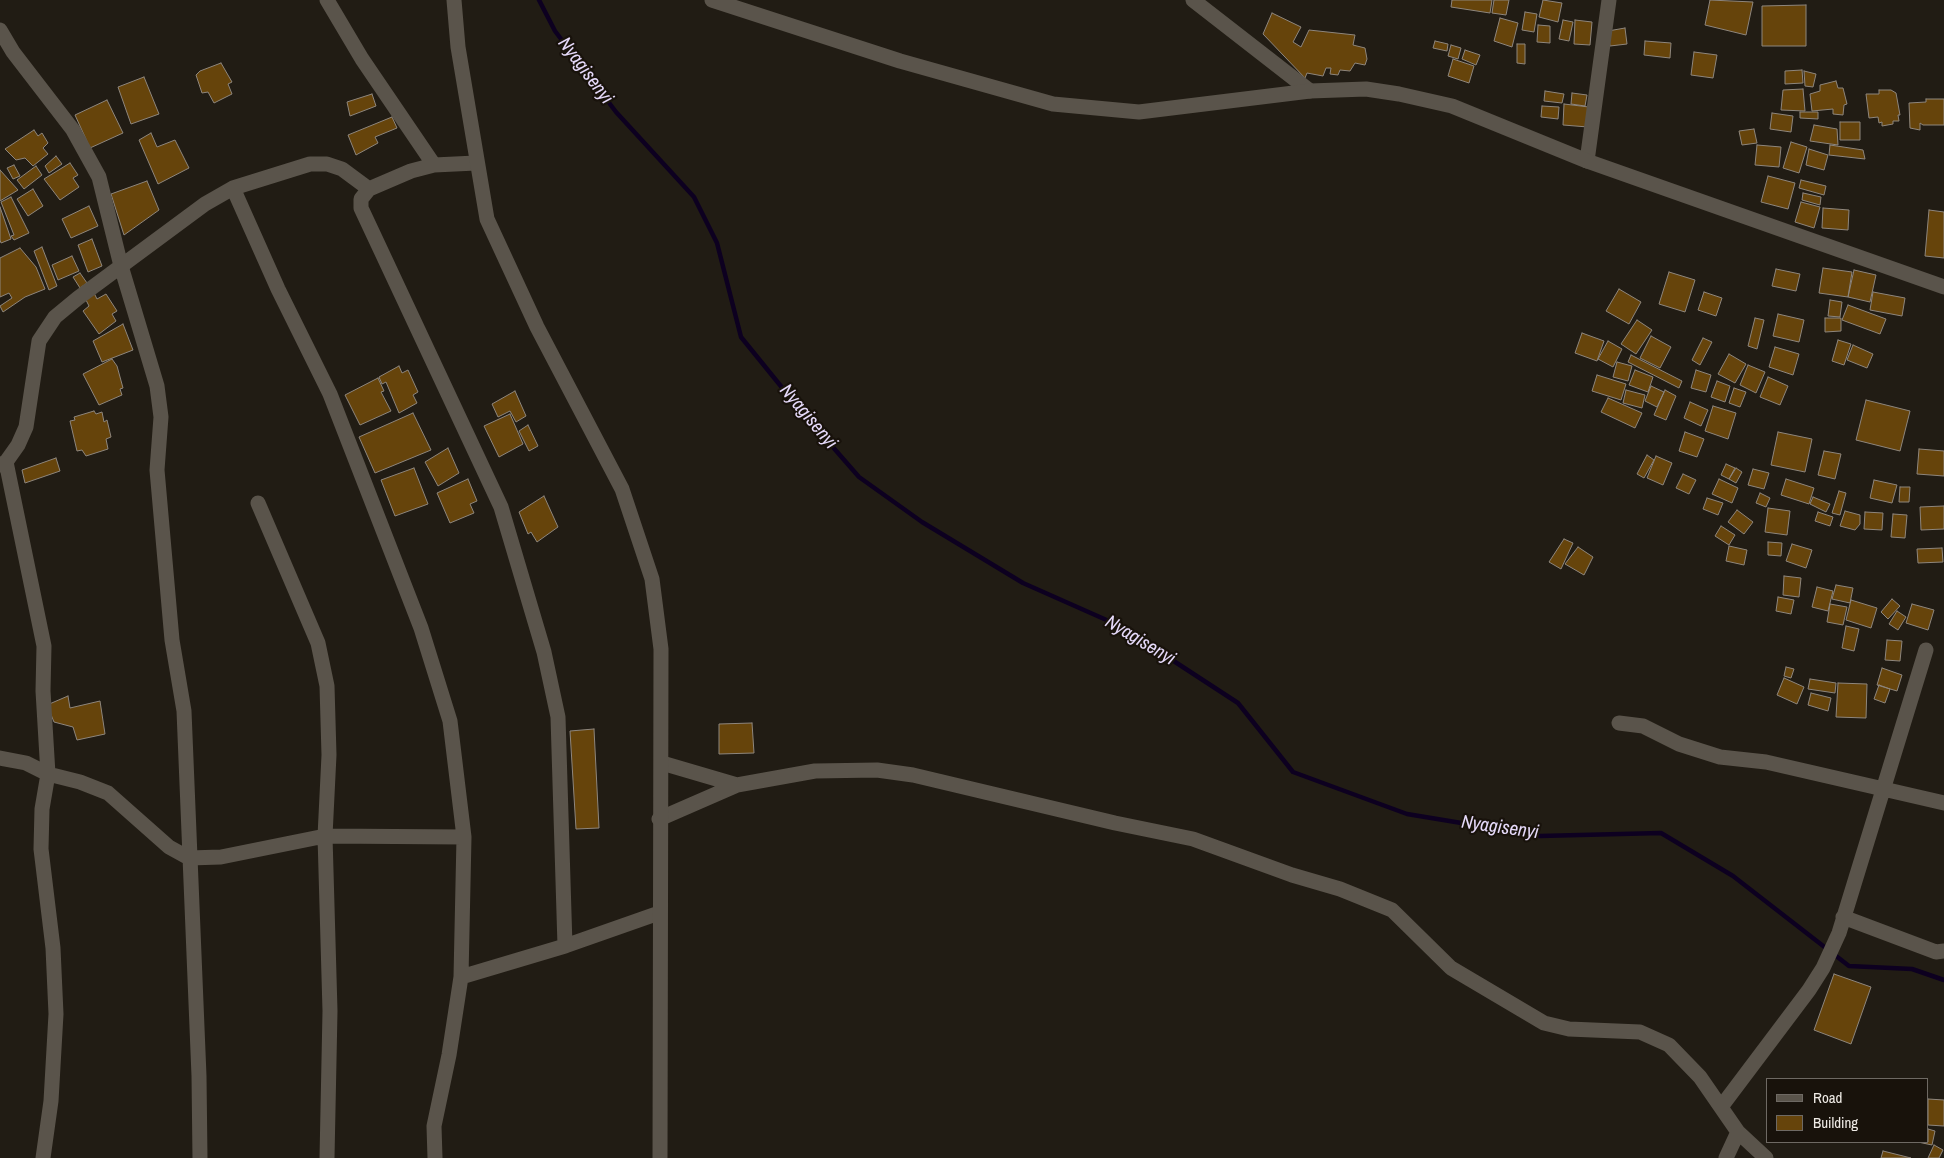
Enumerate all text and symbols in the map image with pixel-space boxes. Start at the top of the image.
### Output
water label: Nyagisenyi [552,33,618,109]
water label: Nyagisenyi [774,380,842,454]
water label: Nyagisenyi [1101,611,1179,671]
water label: Nyagisenyi [1460,811,1540,845]
legend [1766,1078,1929,1143]
text: Road [1813,1087,1842,1108]
text: Building [1813,1112,1858,1133]

